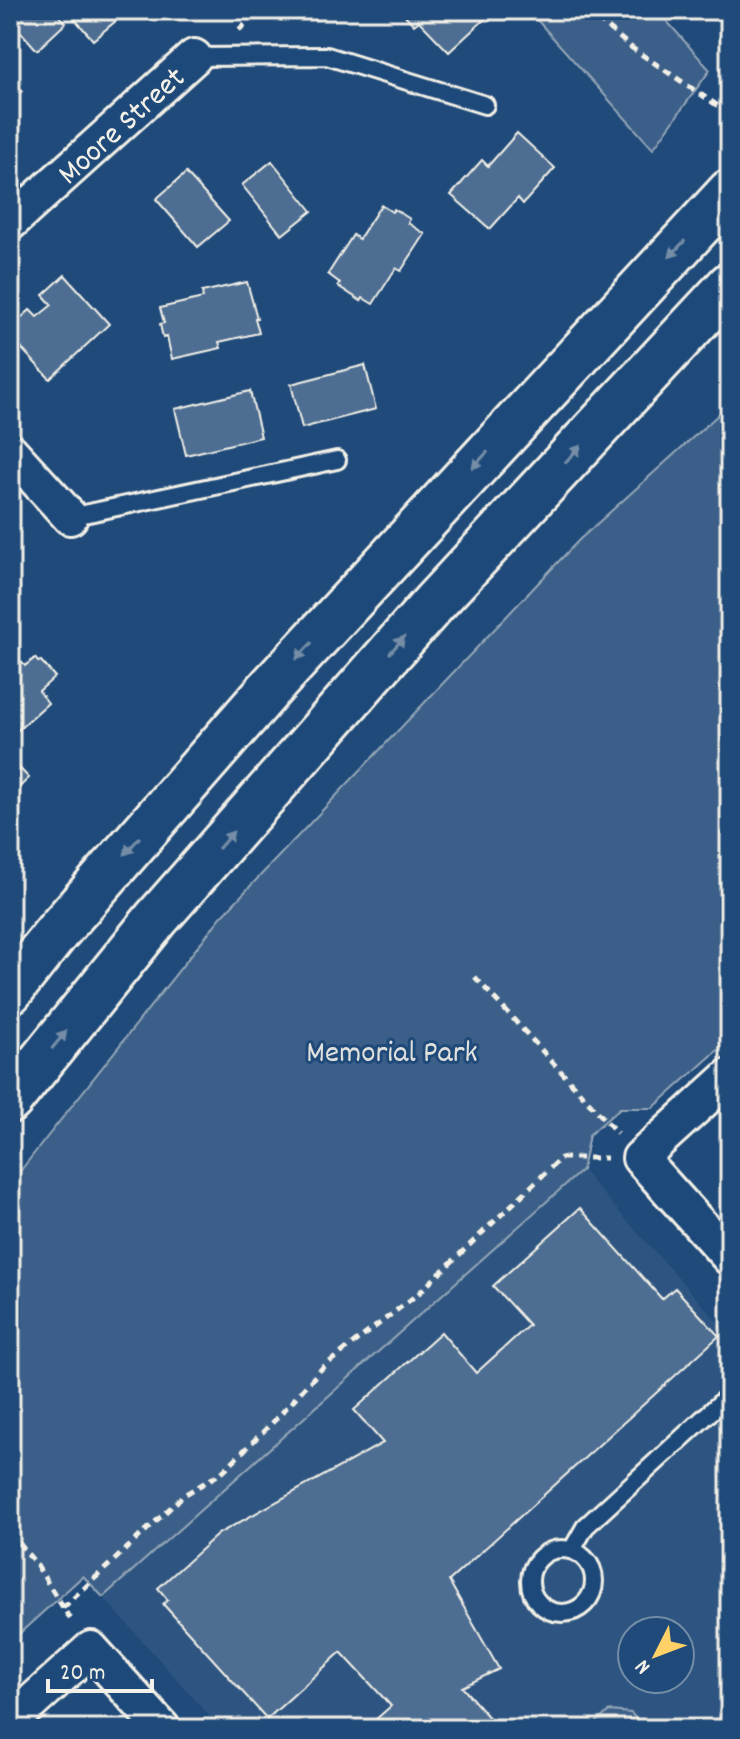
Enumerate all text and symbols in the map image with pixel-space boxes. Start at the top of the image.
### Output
street label: Moore Street [49,58,198,198]
one-way arrow [668,239,686,258]
one-way arrow [564,444,582,463]
one-way arrow [472,450,490,469]
one-way arrow [388,635,405,655]
one-way arrow [296,641,314,660]
one-way arrow [216,830,234,850]
one-way arrow [124,836,142,856]
one-way arrow [50,1030,67,1050]
park label: Memorial Park [306,1032,478,1078]
north arrow [616,1615,696,1695]
scale bar [48,1643,152,1693]
text: N [628,1652,659,1680]
text: 20 m [60,1657,106,1691]

